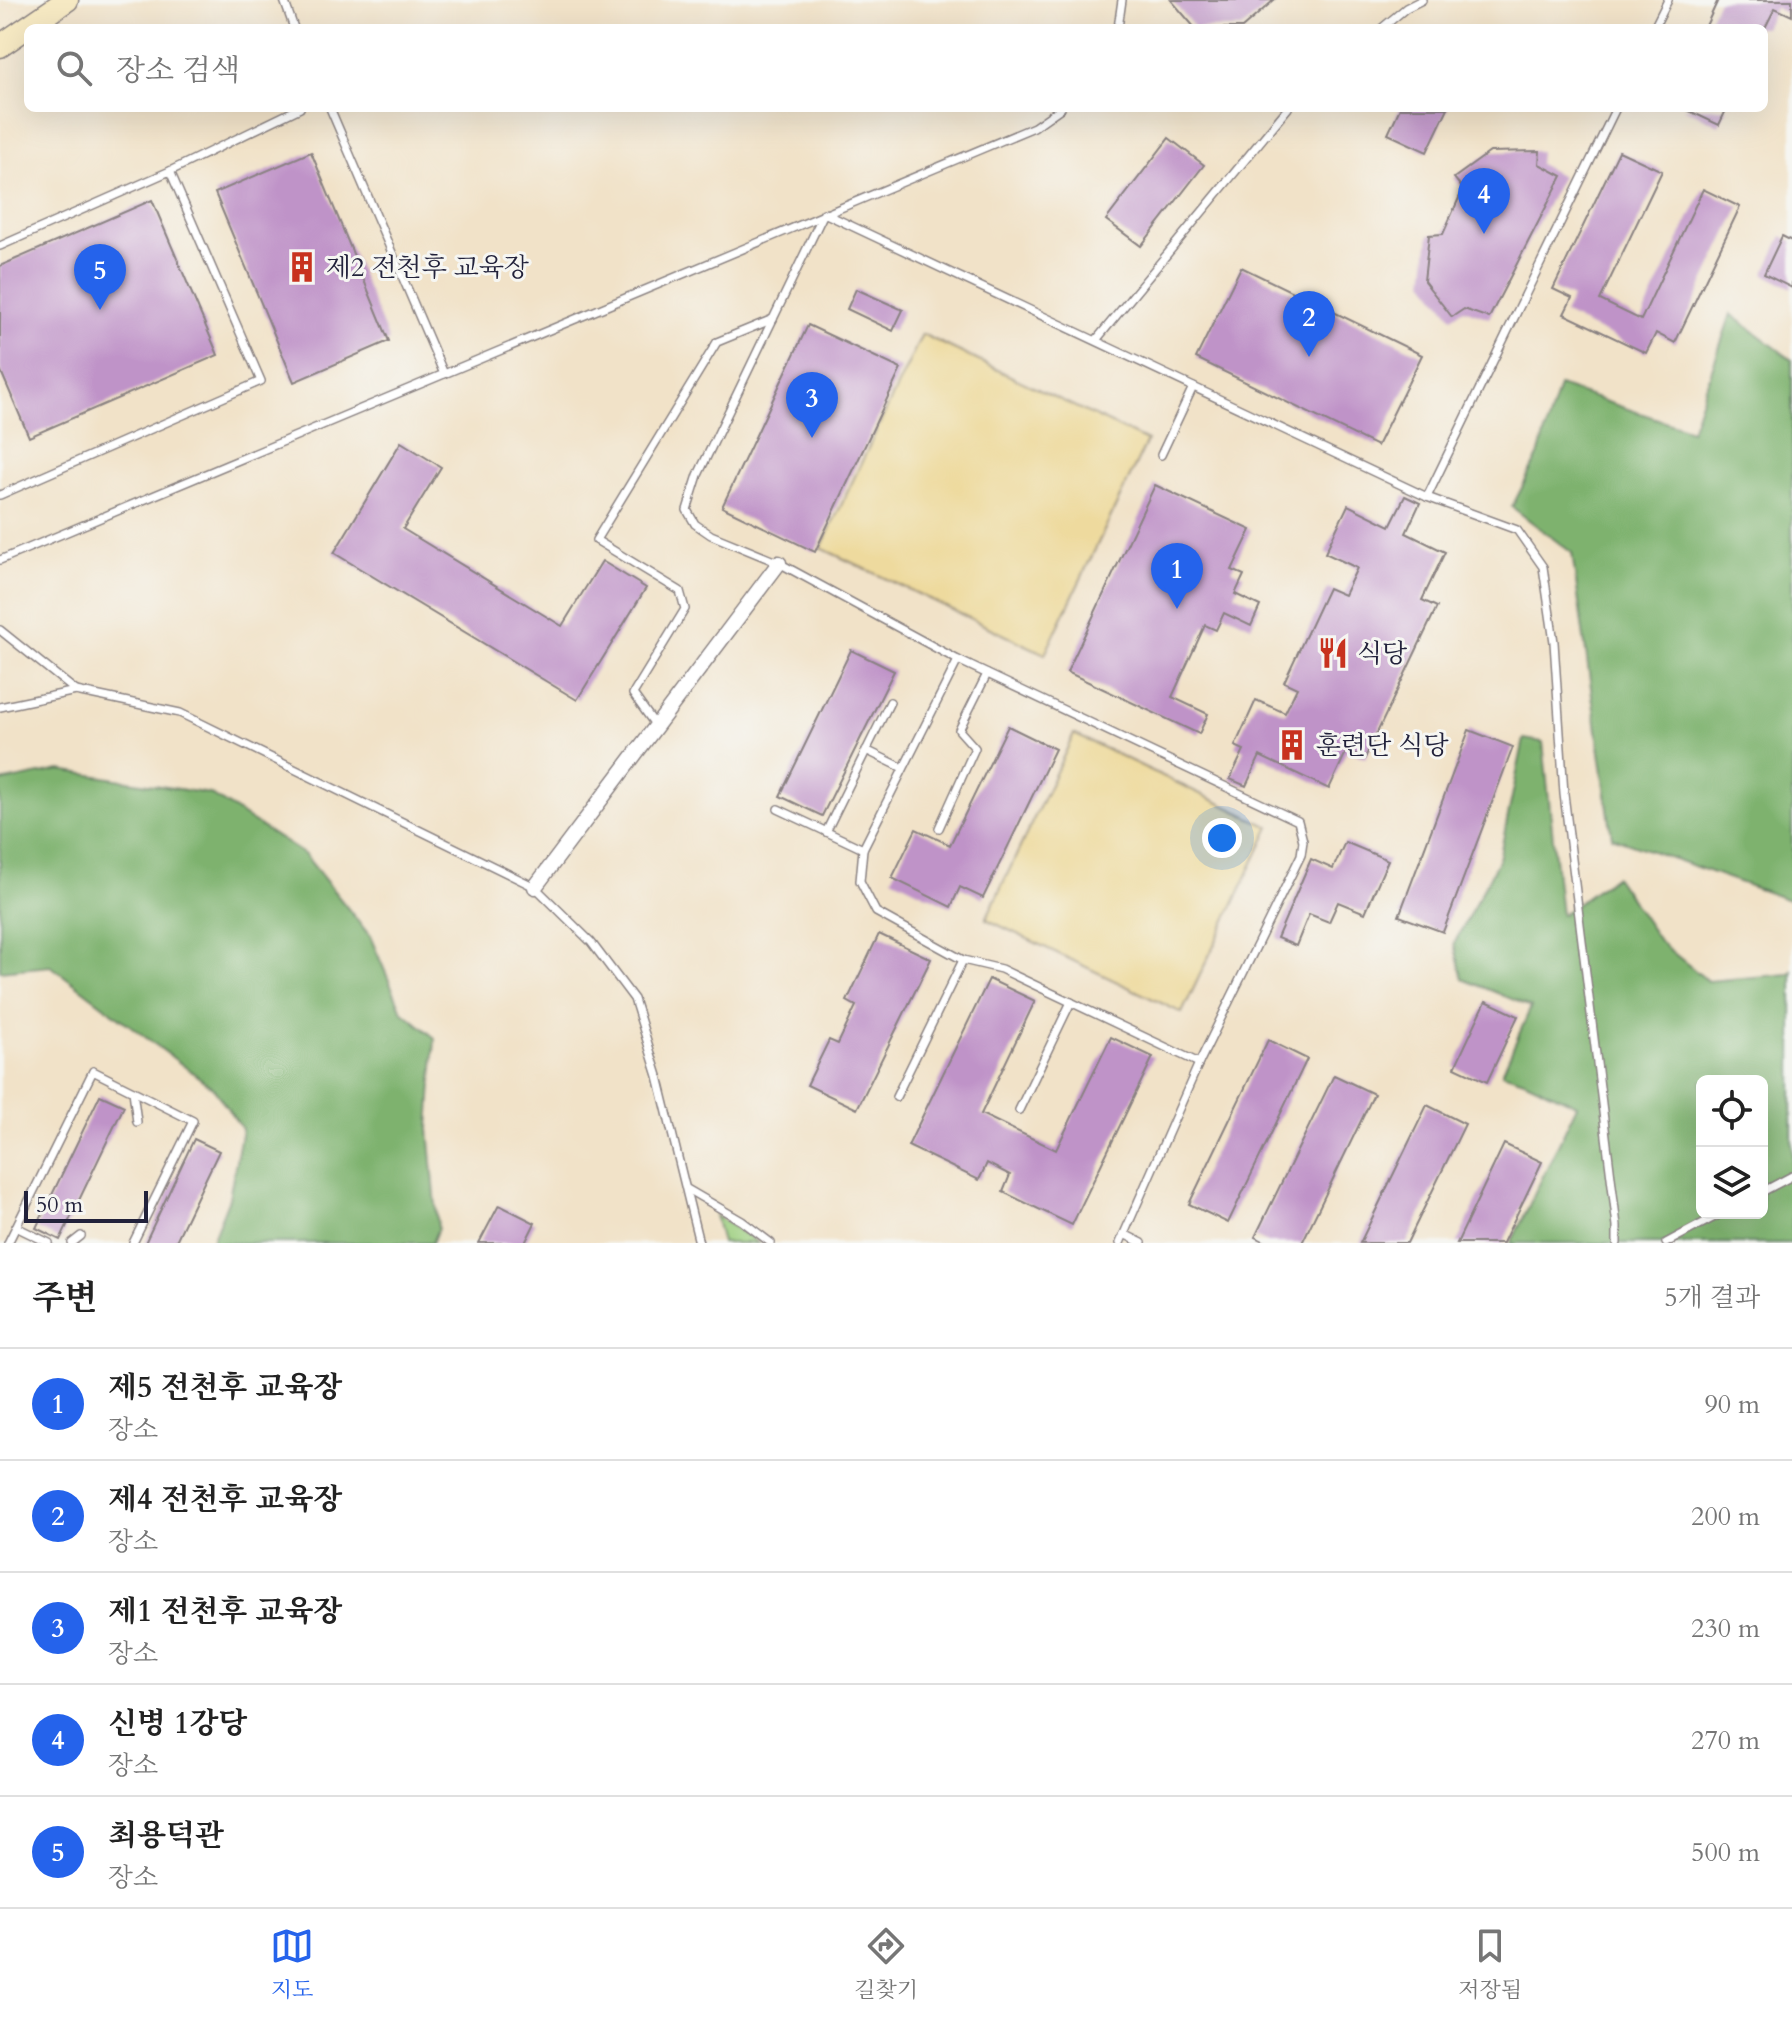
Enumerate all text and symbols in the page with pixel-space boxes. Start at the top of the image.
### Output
search box [24,24,1768,112]
icon: search [52,46,96,90]
text: 장소 검색 [116,50,240,91]
pin: 4 [1458,168,1510,234]
pin: 5 [74,244,126,310]
building icon: 제2 전천후 교육장 [285,250,319,284]
place label: 제2 전천후 교육장 [326,250,529,285]
pin: 2 [1283,291,1335,357]
pin: 3 [786,372,838,438]
pin: 1 [1151,543,1203,609]
restaurant icon: 식당 [1316,636,1350,670]
place label: 식당 [1357,636,1407,671]
building icon: 훈련단 식당 [1275,728,1309,762]
place label: 훈련단 식당 [1316,728,1449,763]
your location [1202,818,1242,858]
map controls [1696,1075,1768,1219]
button: locate [1696,1075,1768,1147]
button: layers [1696,1147,1768,1219]
scale bar [24,1187,148,1223]
text: 50 m [36,1190,83,1220]
text: 주변 [32,1275,98,1321]
text: 5개 결과 [1664,1280,1760,1315]
text: 제5 전천후 교육장 [108,1367,342,1408]
text: 1 [51,1387,65,1422]
text: 90 m [1704,1387,1760,1422]
text: 장소 [108,1412,158,1447]
text: 제4 전천후 교육장 [108,1479,342,1520]
text: 2 [51,1499,65,1534]
text: 200 m [1691,1499,1760,1534]
text: 장소 [108,1524,158,1559]
text: 제1 전천후 교육장 [108,1591,342,1632]
text: 3 [51,1611,65,1646]
text: 230 m [1691,1611,1760,1646]
text: 장소 [108,1636,158,1671]
text: 신병 1강당 [108,1703,247,1744]
text: 4 [51,1723,65,1758]
text: 270 m [1691,1723,1760,1758]
text: 장소 [108,1748,158,1783]
text: 최용덕관 [108,1815,224,1856]
text: 5 [51,1835,65,1870]
text: 500 m [1691,1835,1760,1870]
text: 장소 [108,1860,158,1895]
tab: 지도 [270,1924,314,2005]
tab: 길찾기 [854,1924,918,2005]
tab: 저장됨 [1458,1924,1522,2005]

